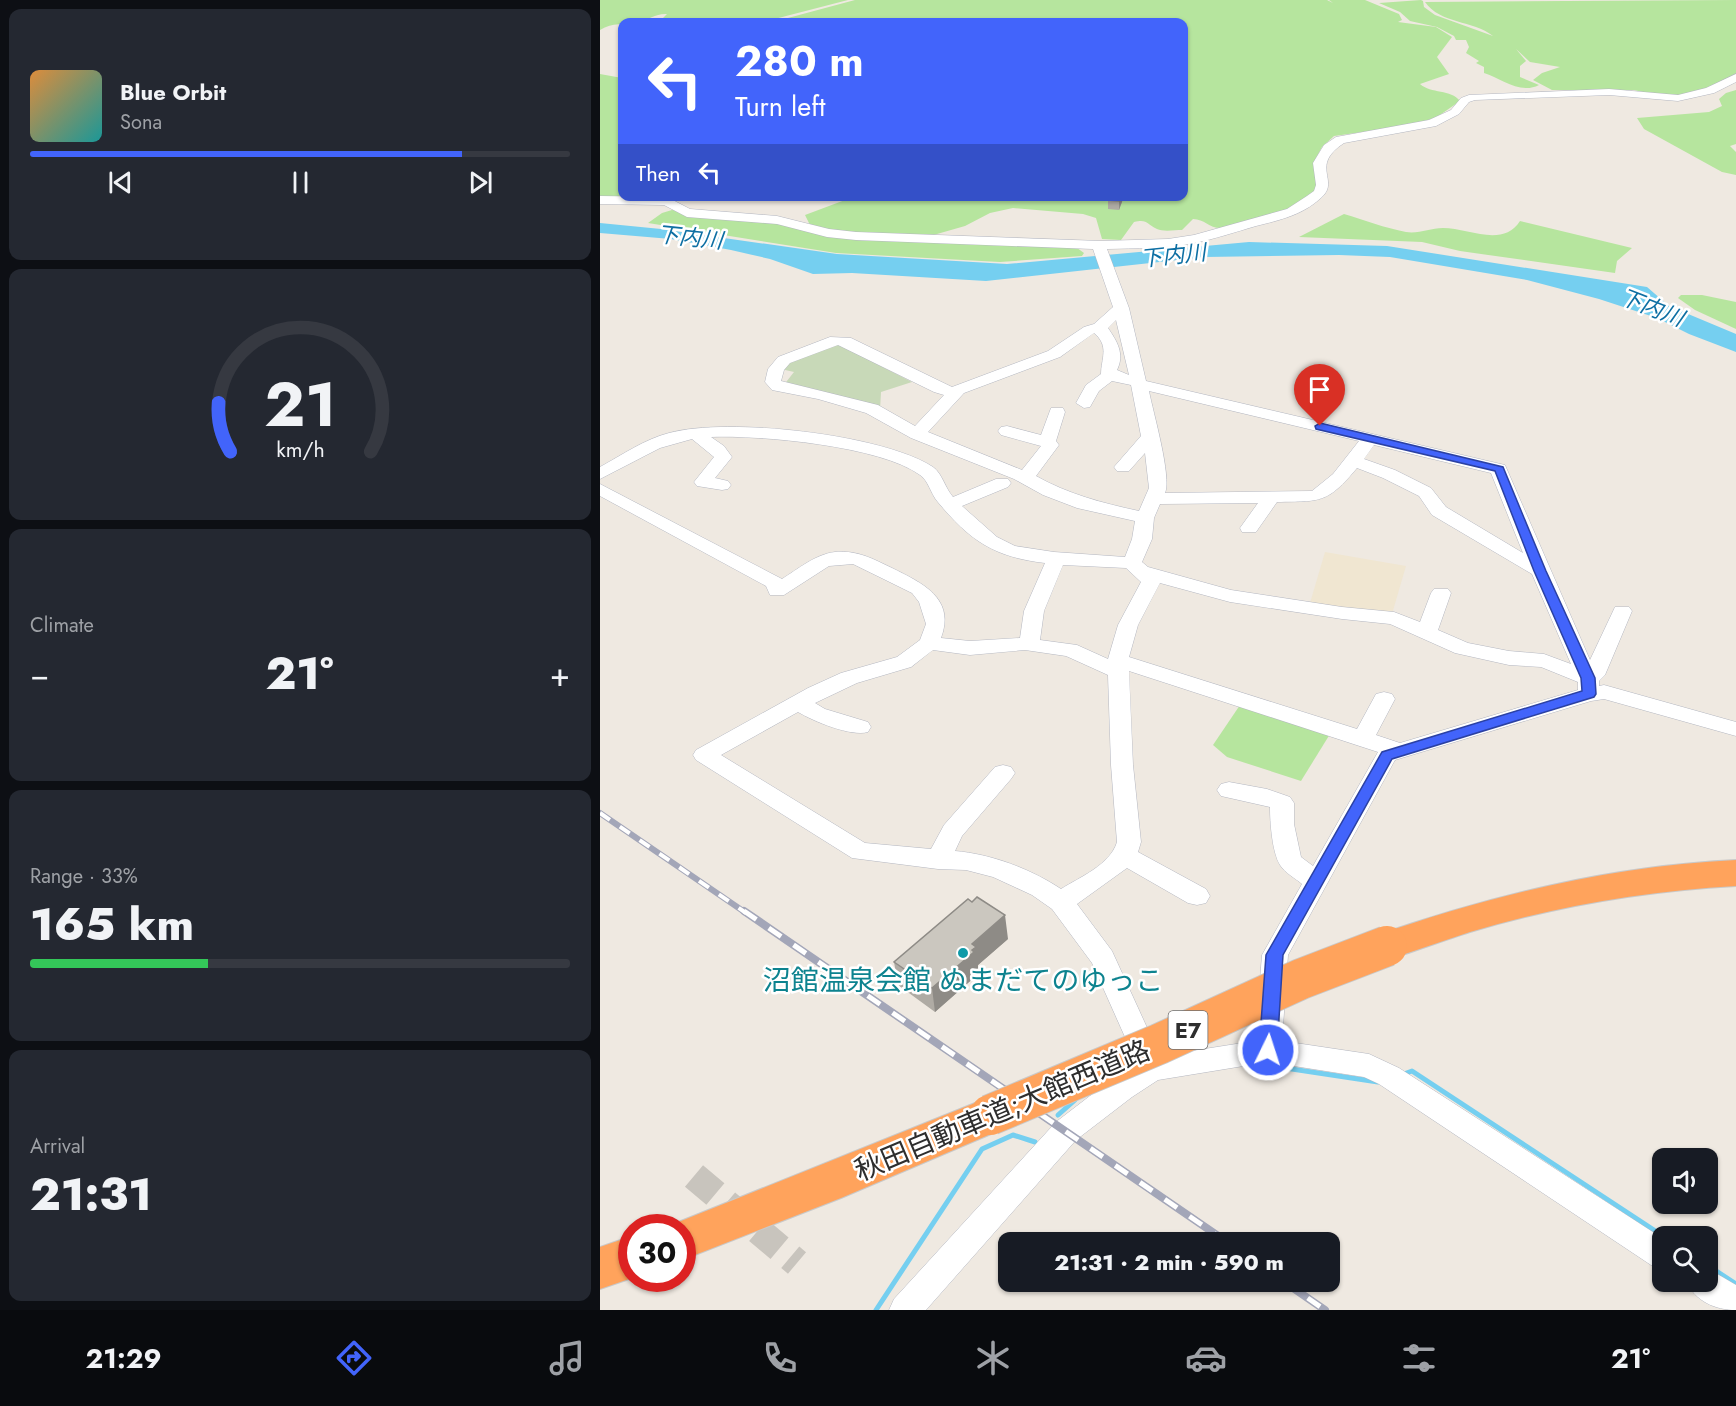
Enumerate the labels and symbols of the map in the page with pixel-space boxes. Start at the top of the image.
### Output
water label: 下内川 [656,218,726,257]
water label: 下内川 [1139,235,1209,274]
water label: 下内川 [1615,280,1690,334]
pin [1294,364,1345,426]
marker: 沼館温泉会館 ぬまだてのゆっこ [956,946,970,960]
place label: 沼館温泉会館 ぬまだてのゆっこ [763,960,1163,1001]
road number: E7 [1168,1011,1208,1049]
position arrow [1236,1018,1300,1082]
street label: 秋田自動車道;大館西道路 [848,1030,1156,1191]
speed limit sign: 30 [618,1214,696,1292]

